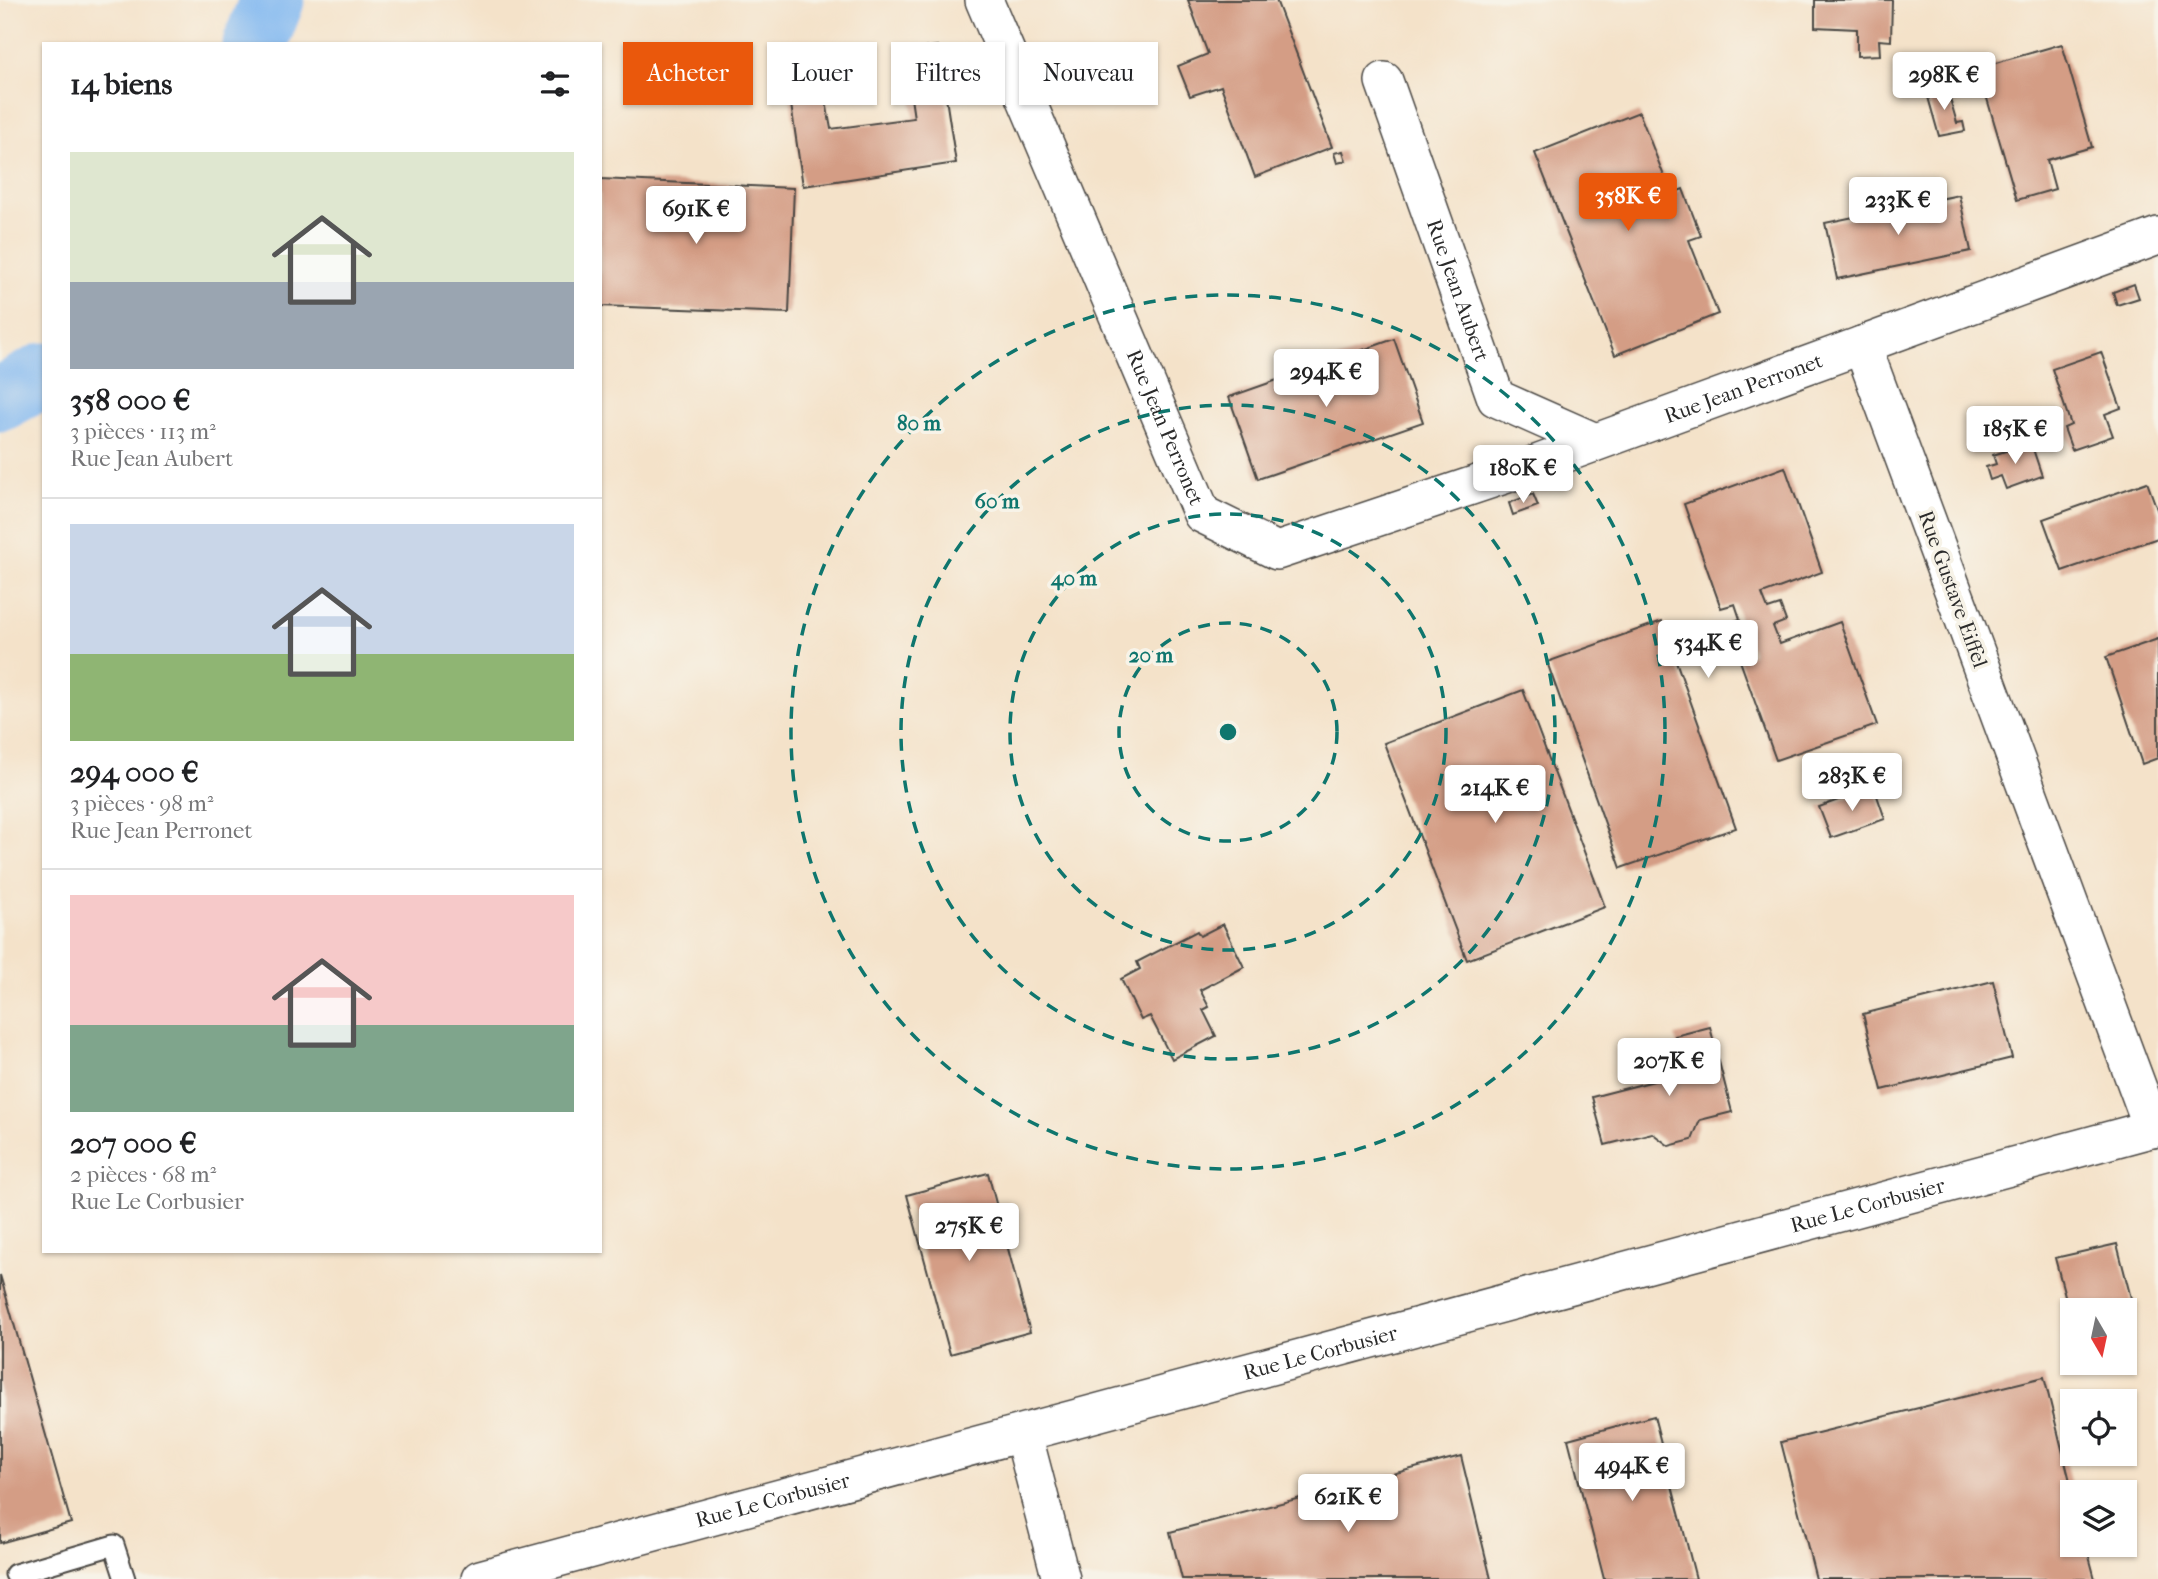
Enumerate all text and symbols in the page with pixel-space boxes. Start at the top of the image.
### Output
chip: Acheter [623,42,753,105]
chip: Louer [767,42,877,105]
chip: Filtres [891,42,1005,105]
chip: Nouveau [1019,42,1158,105]
pin: 298K € [1887,52,2001,112]
text: 298K € [1909,61,1979,88]
icon: filters [536,65,574,103]
text: 14 biens [70,67,172,102]
pin: 358K € [1571,174,1685,233]
pin: 233K € [1841,177,1955,237]
text: 358K € [1595,182,1661,209]
text: 233K € [1865,186,1931,213]
pin: 691K € [639,187,753,246]
text: 691K € [662,195,730,222]
icon: home [259,197,385,323]
street label: Rue Jean Aubert [1422,216,1494,365]
street label: Rue Jean Perronet [1122,346,1209,509]
street label: Rue Jean Perronet [1661,348,1826,428]
pin: 294K € [1269,350,1383,409]
text: 294K € [1290,358,1362,385]
text: 358 000 € [70,383,191,418]
pin: 185K € [1958,406,2072,466]
text: 80 m [897,411,942,435]
text: 185K € [1982,415,2048,442]
text: 3 pièces · 113 m² [70,418,216,445]
text: Rue Jean Aubert [70,445,233,472]
pin: 180K € [1466,446,1580,505]
text: 180K € [1489,454,1557,481]
text: 60 m [975,489,1020,513]
street label: Rue Gustave Eiffel [1913,507,1993,671]
text: 40 m [1050,566,1098,591]
icon: home [259,569,385,695]
pin: 534K € [1651,620,1765,680]
text: 534K € [1674,629,1742,656]
text: 20 m [1129,643,1174,667]
centre of rings [1216,720,1240,744]
pin: 283K € [1795,754,1909,813]
text: 294 000 € [70,755,199,790]
text: 283K € [1818,762,1886,789]
pin: 214K € [1438,766,1552,825]
text: 214K € [1461,774,1529,801]
text: 3 pièces · 98 m² [70,790,213,817]
text: Rue Jean Perronet [70,817,253,844]
icon: home [259,940,385,1066]
pin: 207K € [1612,1038,1726,1098]
text: 207K € [1634,1047,1704,1074]
text: 207 000 € [70,1126,197,1161]
text: 2 pièces · 68 m² [70,1161,216,1188]
street label: Rue Le Corbusier [1788,1173,1947,1237]
text: Rue Le Corbusier [70,1188,244,1215]
pin: 275K € [912,1204,1026,1263]
text: 275K € [935,1212,1003,1239]
north arrow [2060,1298,2137,1376]
map controls [2060,1298,2137,1557]
street label: Rue Le Corbusier [1240,1320,1400,1385]
button: locate [2060,1389,2137,1466]
pin: 494K € [1575,1444,1689,1503]
text: 494K € [1595,1452,1669,1479]
street label: Rue Le Corbusier [693,1468,852,1532]
pin: 621K € [1291,1474,1405,1534]
button: layers [2060,1480,2137,1557]
text: 621K € [1314,1483,1382,1510]

